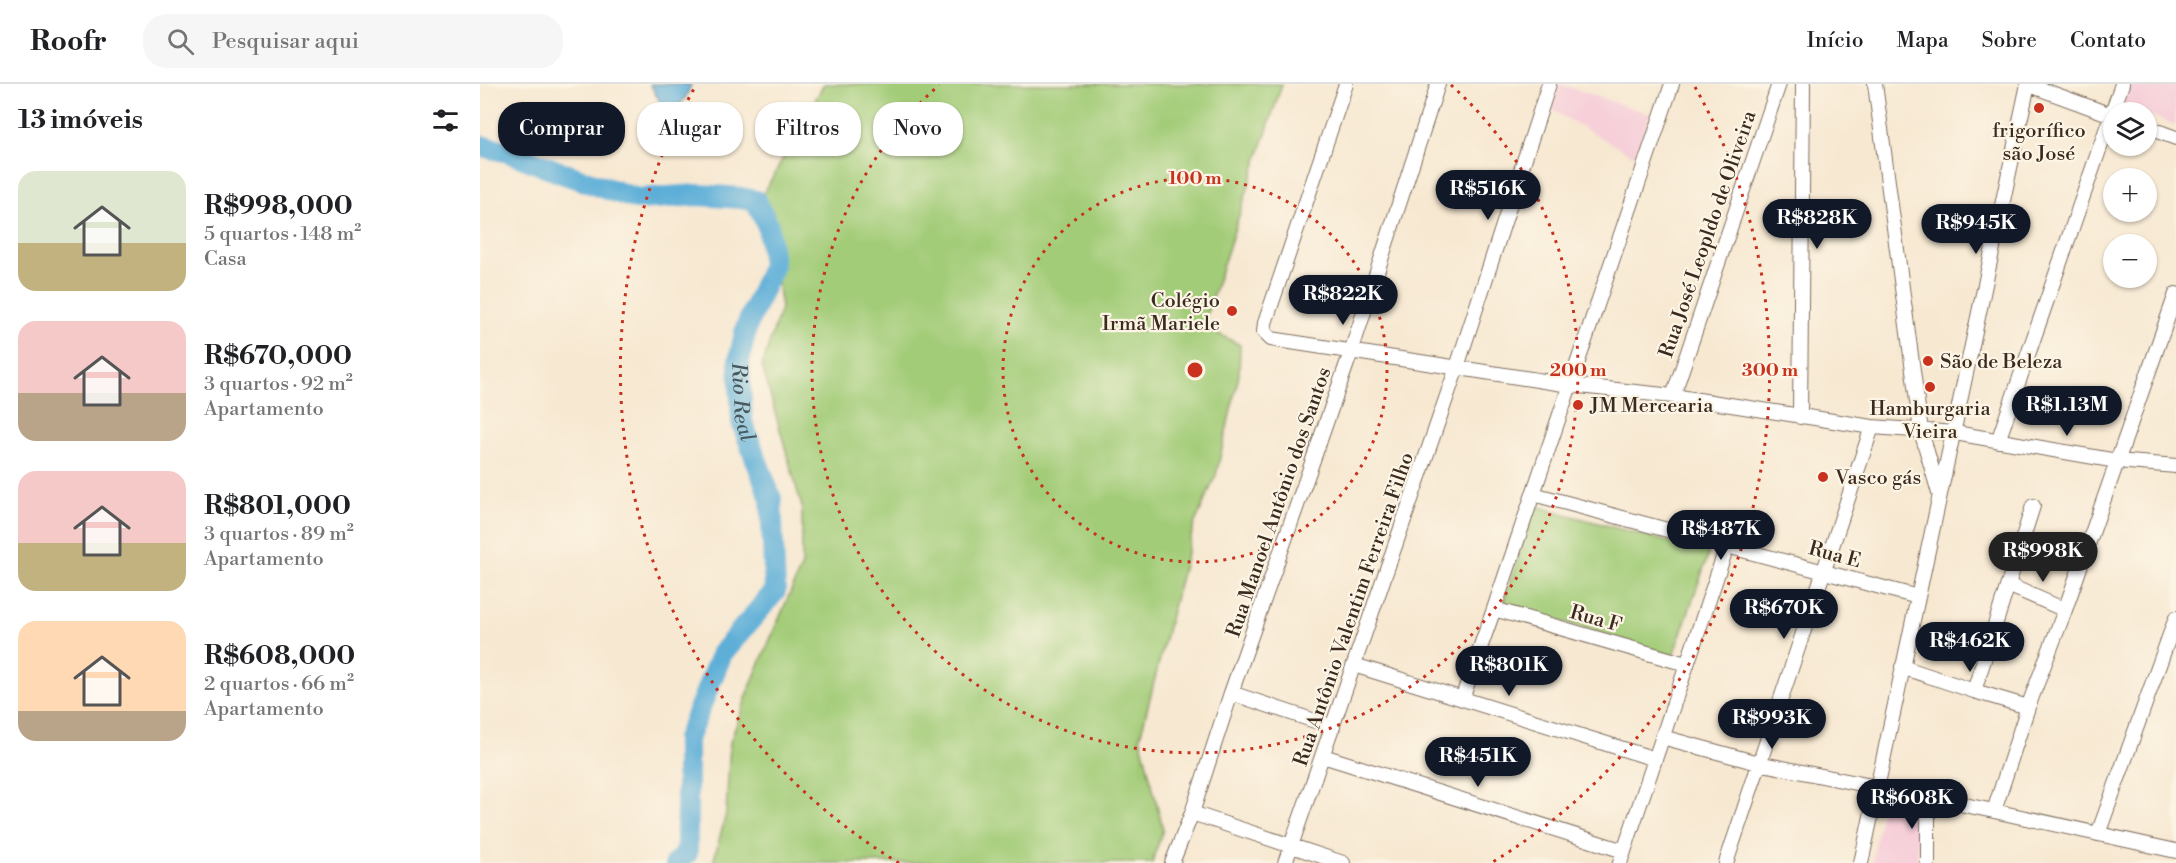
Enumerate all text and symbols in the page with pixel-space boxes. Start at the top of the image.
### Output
search box [143,14,563,68]
text: Roofr [30,24,107,59]
icon: search [164,25,197,58]
text: Pesquisar aqui [212,28,359,55]
text: Início [1807,28,1864,54]
text: Mapa [1897,28,1949,54]
text: Sobre [1982,28,2037,54]
text: Contato [2070,28,2146,54]
marker: frigorífico são José [2032,101,2046,115]
chip: Comprar [498,102,625,156]
chip: Alugar [637,102,743,156]
chip: Filtros [755,102,861,156]
chip: Novo [873,102,963,156]
map controls [2103,102,2157,288]
button: layers [2103,102,2157,156]
text: 13 imóveis [18,104,143,136]
icon: filters [429,104,462,137]
street label: Rua José Leopldo de Oliveira [1654,107,1763,361]
place label: frigorífico são José [1992,119,2086,167]
text: 100 m [1168,167,1222,190]
button: + [2103,168,2157,222]
pin: R$516K [1439,170,1537,221]
text: R$516K [1450,177,1526,202]
text: R$998,000 [204,190,353,222]
icon: home [66,195,138,267]
pin: R$828K [1768,199,1866,250]
pin: R$945K [1927,204,2025,255]
text: R$828K [1777,206,1857,231]
text: R$945K [1935,211,2017,236]
text: 5 quartos · 148 m² [204,222,361,247]
button: − [2103,234,2157,288]
text: Casa [204,247,247,272]
pin: R$822K [1294,275,1392,326]
text: R$822K [1303,282,1383,307]
place label: Colégio Irmã Mariele [1102,289,1220,337]
marker: Colégio Irmã Mariele [1225,304,1239,318]
text: R$670,000 [204,340,352,372]
icon: home [66,345,138,417]
place label: São de Beleza [1940,350,2063,375]
marker: São de Beleza [1921,354,1935,368]
text: 200 m [1550,359,1607,382]
text: 300 m [1742,359,1799,382]
centre of rings [1185,360,1205,380]
water label: Rio Real [725,361,760,446]
street label: Rua Manoel Antônio dos Santos [1221,364,1337,641]
text: 3 quartos · 92 m² [204,372,353,397]
marker: Hamburgaria Vieira [1923,380,1937,394]
pin: R$1.13M [2012,386,2122,437]
text: R$1.13M [2026,393,2108,418]
place label: JM Mercearia [1589,394,1714,419]
text: Apartamento [204,397,324,422]
place label: Hamburgaria Vieira [1869,397,1991,445]
marker: JM Mercearia [1571,398,1585,412]
street label: Rua Antônio Valentim Ferreira Filho [1289,449,1420,770]
place label: Vasco gás [1834,466,1921,491]
marker: Vasco gás [1816,470,1830,484]
text: R$801,000 [204,490,351,522]
icon: home [66,495,138,567]
pin: R$487K [1672,510,1770,561]
text: R$487K [1681,517,1761,542]
text: 3 quartos · 89 m² [204,522,354,547]
pin: R$998K [1994,532,2092,583]
street label: Rua E [1806,536,1864,574]
text: R$998K [2003,539,2083,564]
text: Apartamento [204,547,324,572]
pin: R$670K [1735,589,1833,640]
text: R$670K [1744,596,1824,621]
street label: Rua F [1567,600,1624,639]
pin: R$462K [1921,622,2019,673]
text: R$462K [1929,629,2011,654]
text: R$608,000 [204,640,355,672]
icon: home [66,645,138,717]
pin: R$801K [1460,646,1558,697]
text: R$801K [1469,653,1549,678]
text: 2 quartos · 66 m² [204,672,354,697]
text: Apartamento [204,697,324,722]
pin: R$993K [1723,699,1821,750]
text: R$993K [1732,706,1812,731]
pin: R$451K [1429,737,1527,788]
text: R$451K [1439,744,1517,769]
pin: R$608K [1863,779,1961,830]
text: R$608K [1871,786,1953,811]

